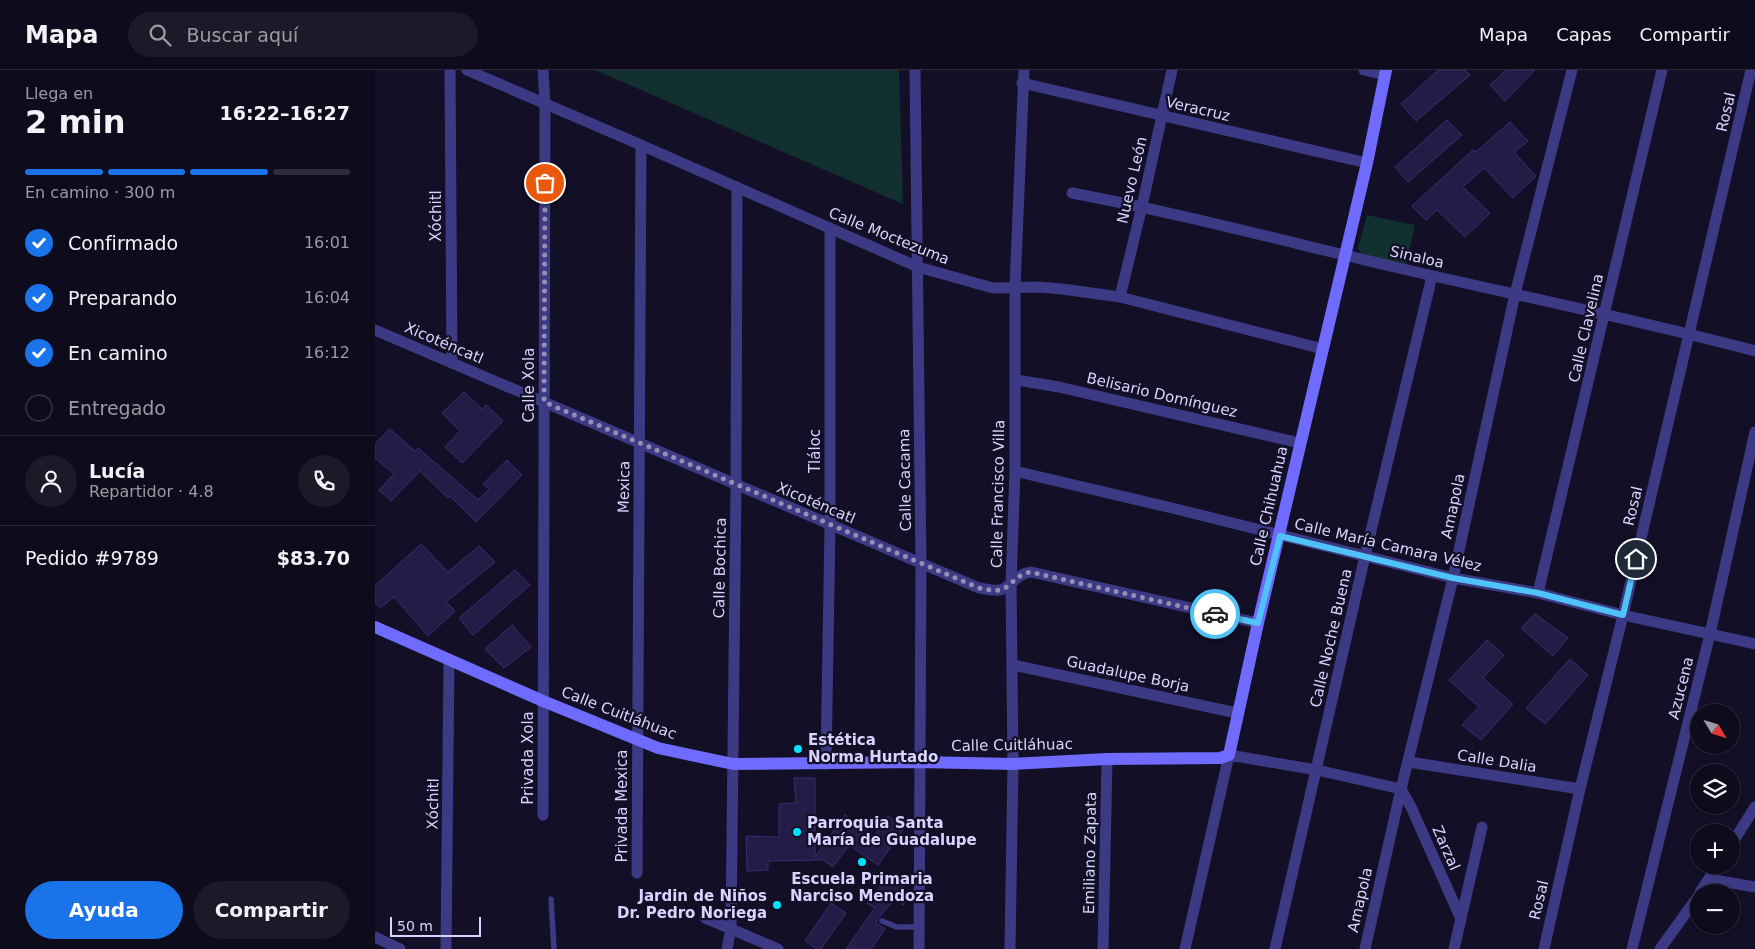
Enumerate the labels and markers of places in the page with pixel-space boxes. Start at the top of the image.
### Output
pin [524,162,566,204]
pin [1615,538,1657,580]
place label: Estética Norma Hurtado [808,731,938,766]
marker: Estética Norma Hurtado [792,743,804,755]
place label: Parroquia Santa María de Guadalupe [807,814,977,849]
marker: Parroquia Santa María de Guadalupe [791,826,803,838]
marker: Escuela Primaria Narciso Mendoza [856,856,868,868]
place label: Escuela Primaria Narciso Mendoza [790,870,934,905]
place label: Jardin de Niños Dr. Pedro Noriega [617,887,767,922]
marker: Jardin de Niños Dr. Pedro Noriega [771,899,783,911]

